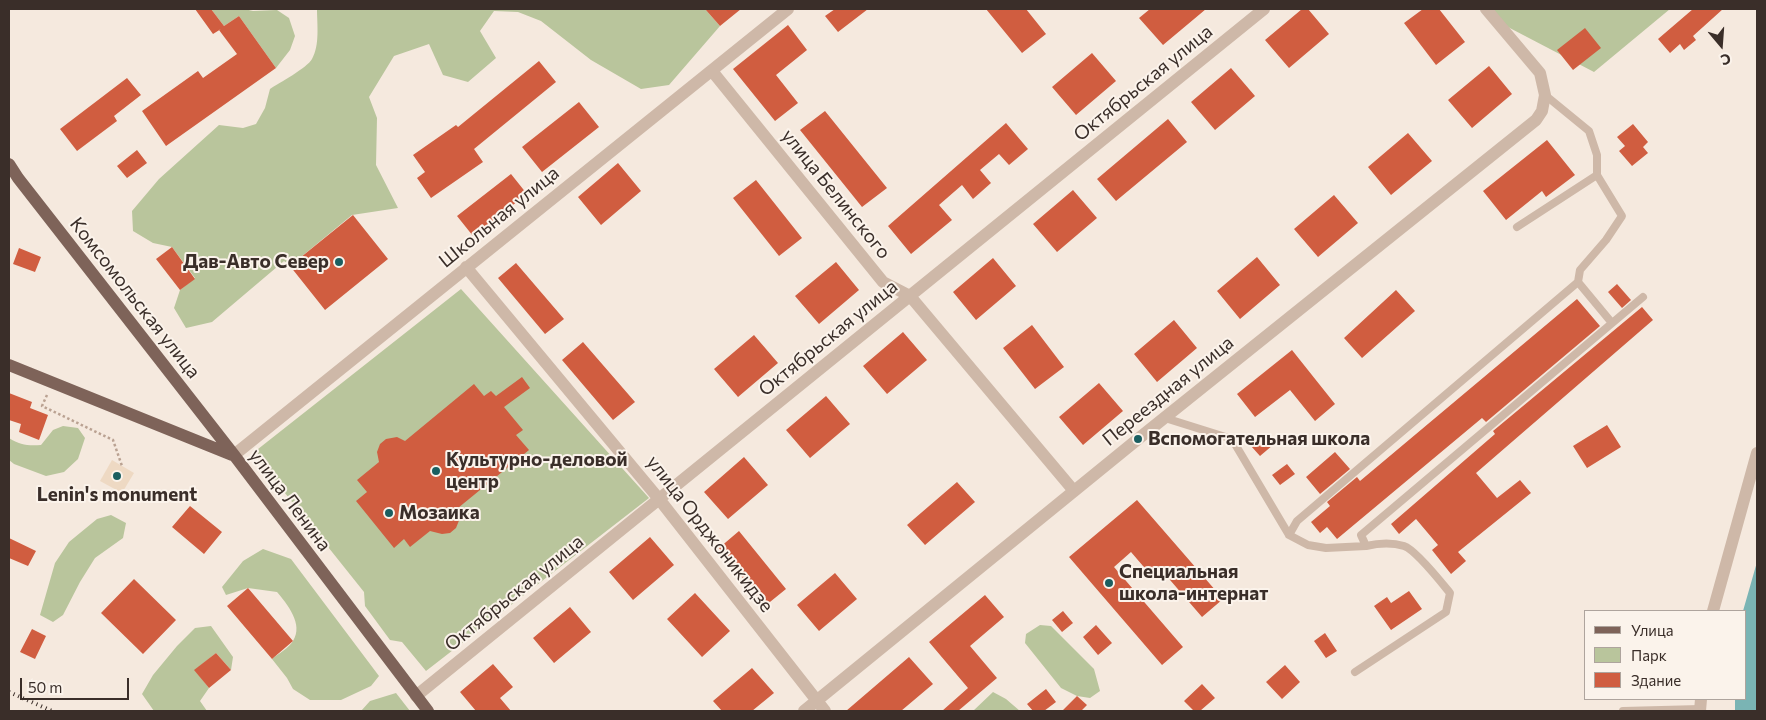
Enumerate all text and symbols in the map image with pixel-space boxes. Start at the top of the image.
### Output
street label: Октябрьская улица [1069,20,1217,146]
north arrow [1696,20,1746,70]
text: С [1719,50,1733,69]
street label: улица Белинского [777,125,895,263]
street label: Школьная улица [434,162,564,272]
street label: Комсомольская улица [65,213,205,383]
place label: Дав-Авто Север [183,251,329,273]
marker: Дав-Авто Север [333,256,345,268]
street label: Октябрьская улица [754,275,902,401]
street label: Переездная улица [1098,331,1238,451]
place label: Вспомогательная школа [1148,428,1370,450]
marker: Вспомогательная школа [1132,433,1144,445]
street label: улица Ленина [244,444,336,556]
place label: Культурно-деловой центр [446,449,628,493]
street label: улица Орджоникидзе [642,451,778,617]
marker: Культурно-деловой центр [430,465,442,477]
marker: Lenin's monument [111,470,123,482]
place label: Lenin's monument [37,484,197,506]
place label: Мозаика [399,502,480,524]
marker: Мозаика [383,507,395,519]
street label: Октябрьская улица [440,530,588,656]
place label: Специальная школа-интернат [1119,561,1268,605]
marker: Специальная школа-интернат [1103,577,1115,589]
legend [1584,610,1746,700]
text: Улица [1631,621,1673,639]
text: Парк [1631,646,1667,664]
scale bar [22,668,131,700]
text: Здание [1631,671,1681,689]
text: 50 m [28,678,62,696]

